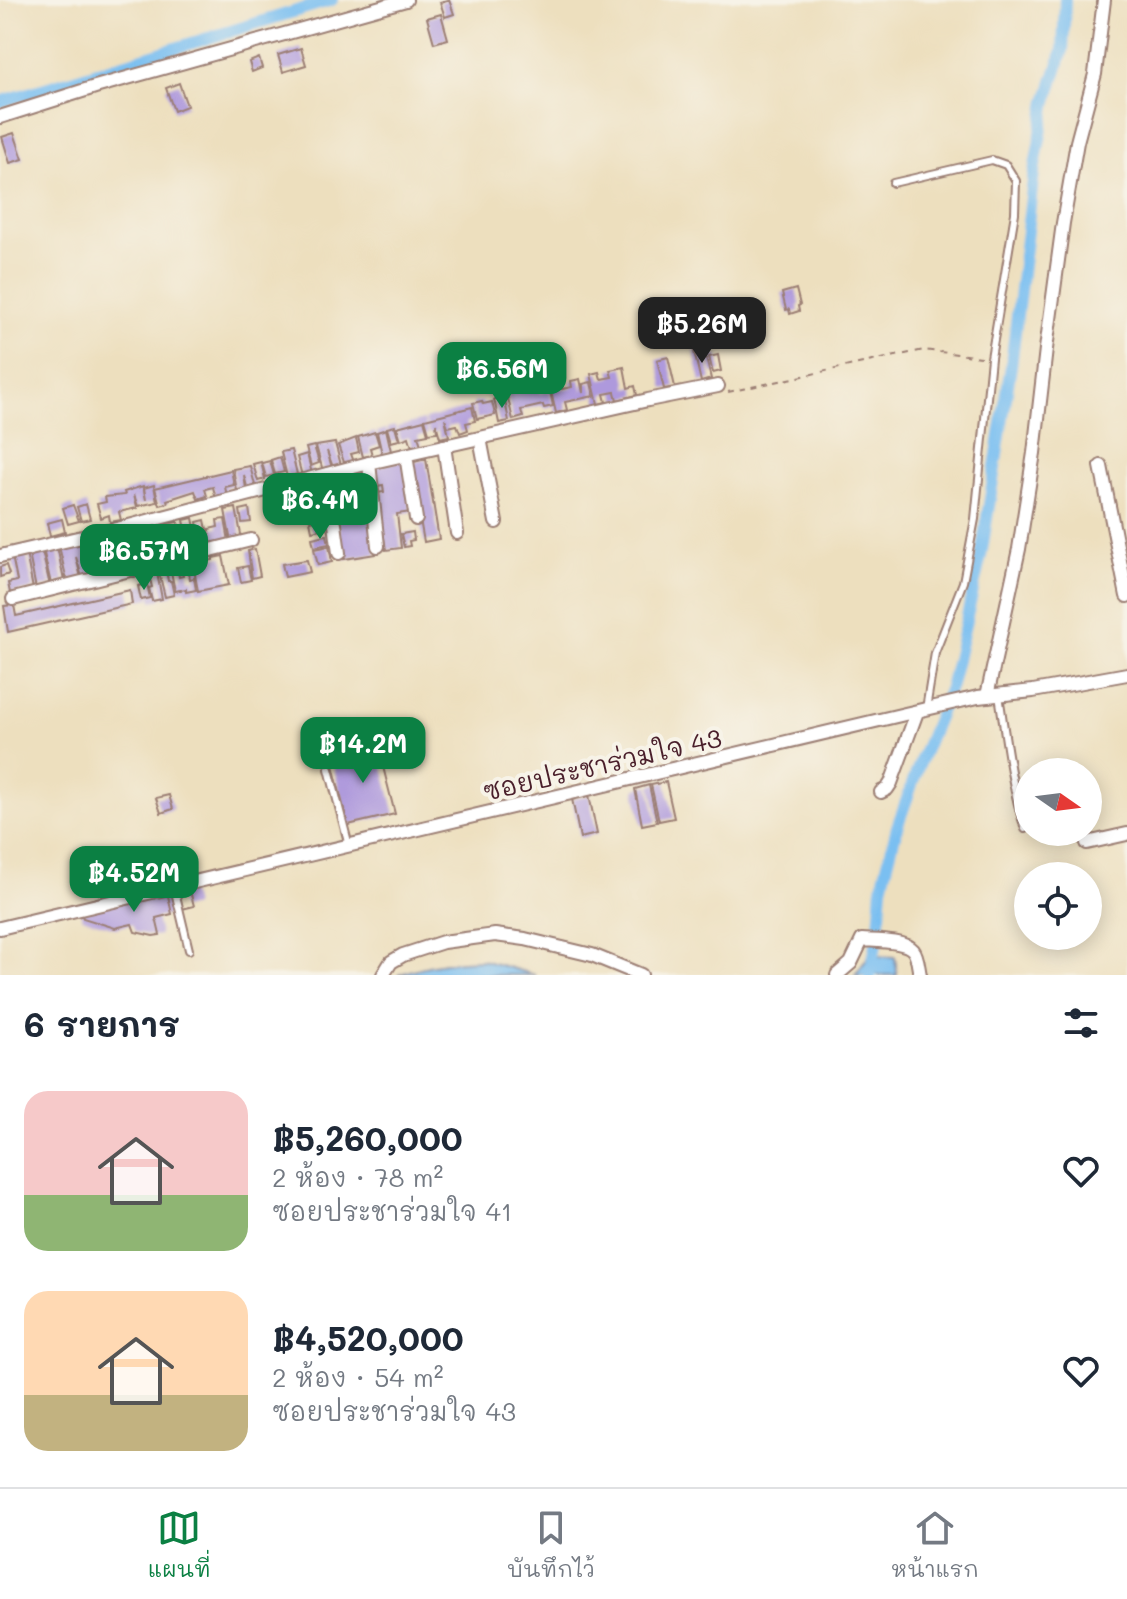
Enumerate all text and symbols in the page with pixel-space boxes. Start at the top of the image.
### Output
pin: ฿5.26M [637,297,767,365]
text: ฿5.26M [656,306,748,340]
pin: ฿6.56M [437,342,567,410]
text: ฿6.56M [455,351,549,385]
pin: ฿6.4M [264,473,376,541]
text: ฿6.4M [281,482,359,516]
pin: ฿6.57M [79,524,209,592]
text: ฿6.57M [98,533,190,567]
pin: ฿14.2M [298,717,428,785]
street label: ซอยประชาร่วมใจ 43 [479,720,725,808]
text: ฿14.2M [318,726,408,760]
north arrow [1014,758,1102,846]
map controls [1014,758,1102,950]
pin: ฿4.52M [69,846,199,914]
text: ฿4.52M [88,855,180,889]
button: locate [1014,862,1102,950]
text: 6 รายการ [24,1001,180,1046]
icon: filters [1059,1001,1103,1045]
text: ฿5,260,000 [272,1115,463,1160]
icon: home [88,1123,184,1219]
icon: heart [1059,1149,1103,1193]
text: 2 ห้อง · 78 m² [272,1160,443,1194]
text: ซอยประชาร่วมใจ 41 [272,1194,512,1228]
text: ฿4,520,000 [272,1315,464,1360]
icon: home [88,1323,184,1419]
icon: heart [1059,1349,1103,1393]
text: 2 ห้อง · 54 m² [272,1360,444,1394]
text: ซอยประชาร่วมใจ 43 [272,1394,516,1428]
tab: แผนที่ [148,1506,211,1583]
tab: บันทึกไว้ [507,1506,595,1583]
tab: หน้าแรก [891,1506,979,1583]

